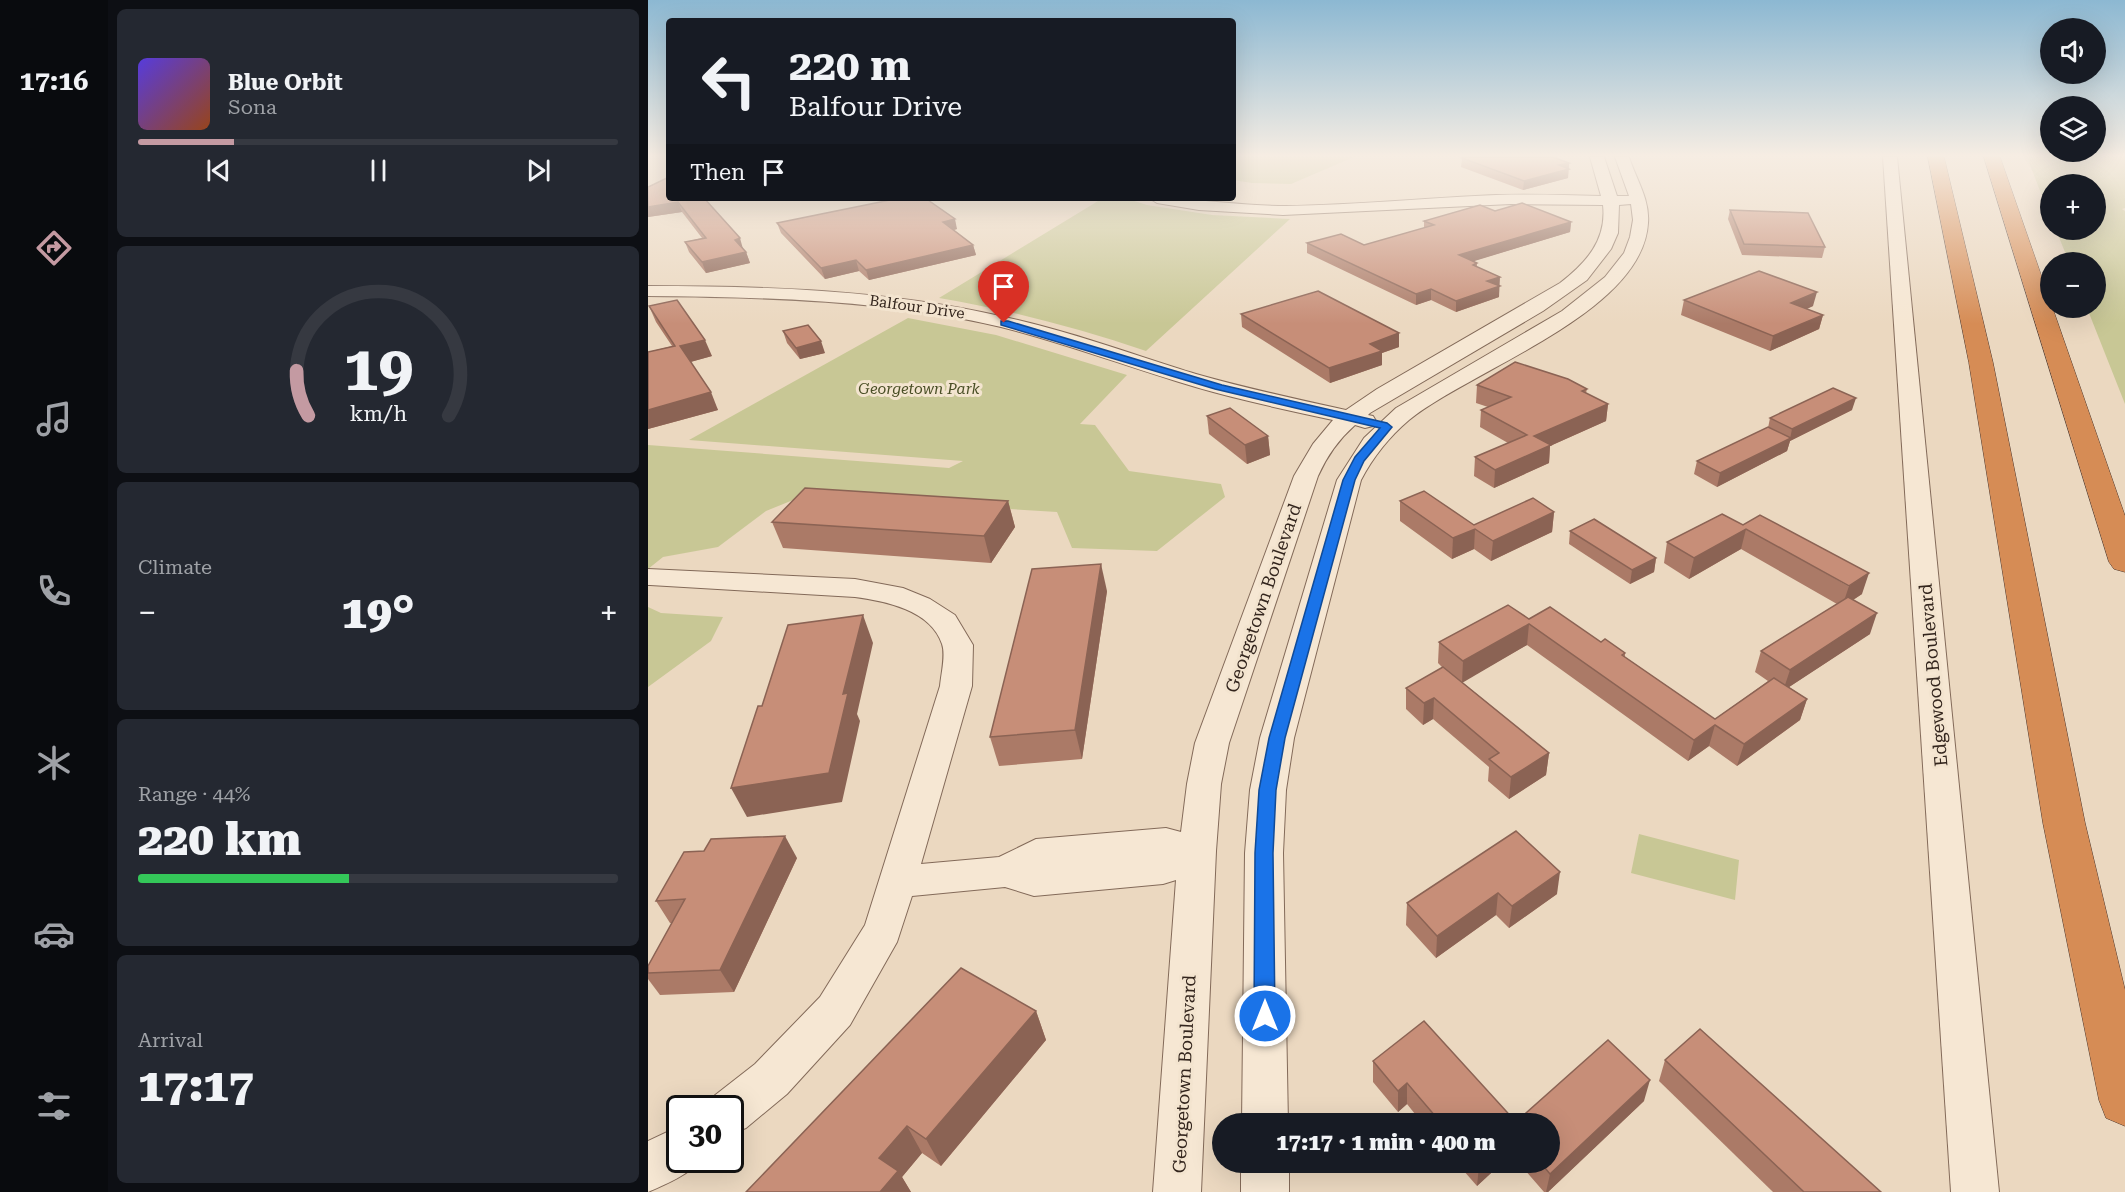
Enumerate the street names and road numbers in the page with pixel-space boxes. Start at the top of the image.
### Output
street label: Balfour Drive [868,291,966,323]
street label: Georgetown Boulevard [1221,500,1305,695]
street label: Edgewood Boulevard [1914,582,1951,767]
street label: Georgetown Boulevard [1168,974,1200,1174]

